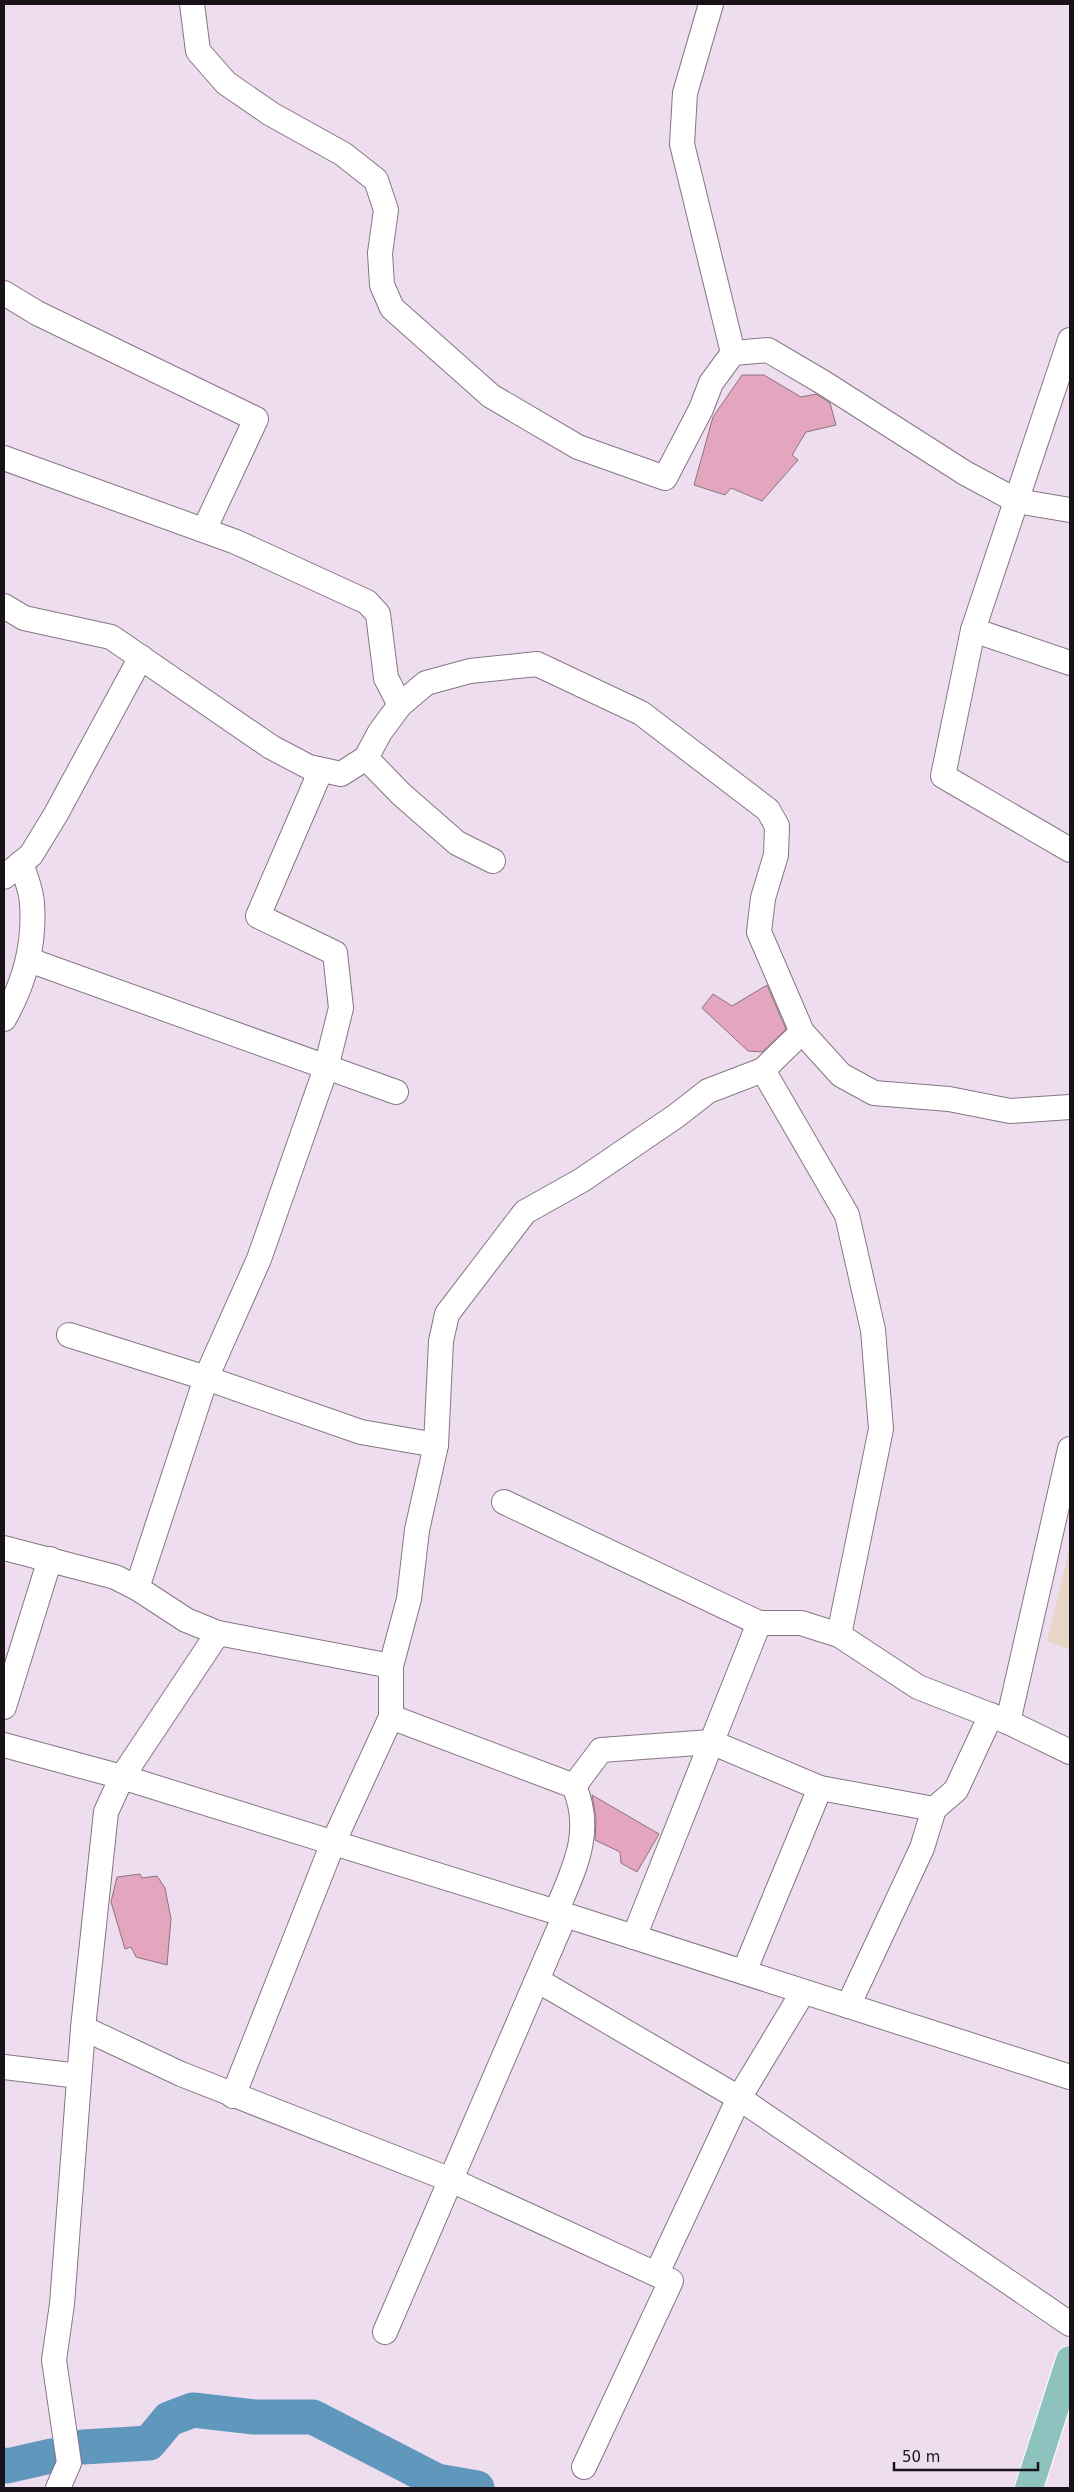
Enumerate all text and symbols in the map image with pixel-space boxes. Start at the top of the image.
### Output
scale bar [894,2440,1038,2472]
text: 50 m [902,2448,940,2466]

